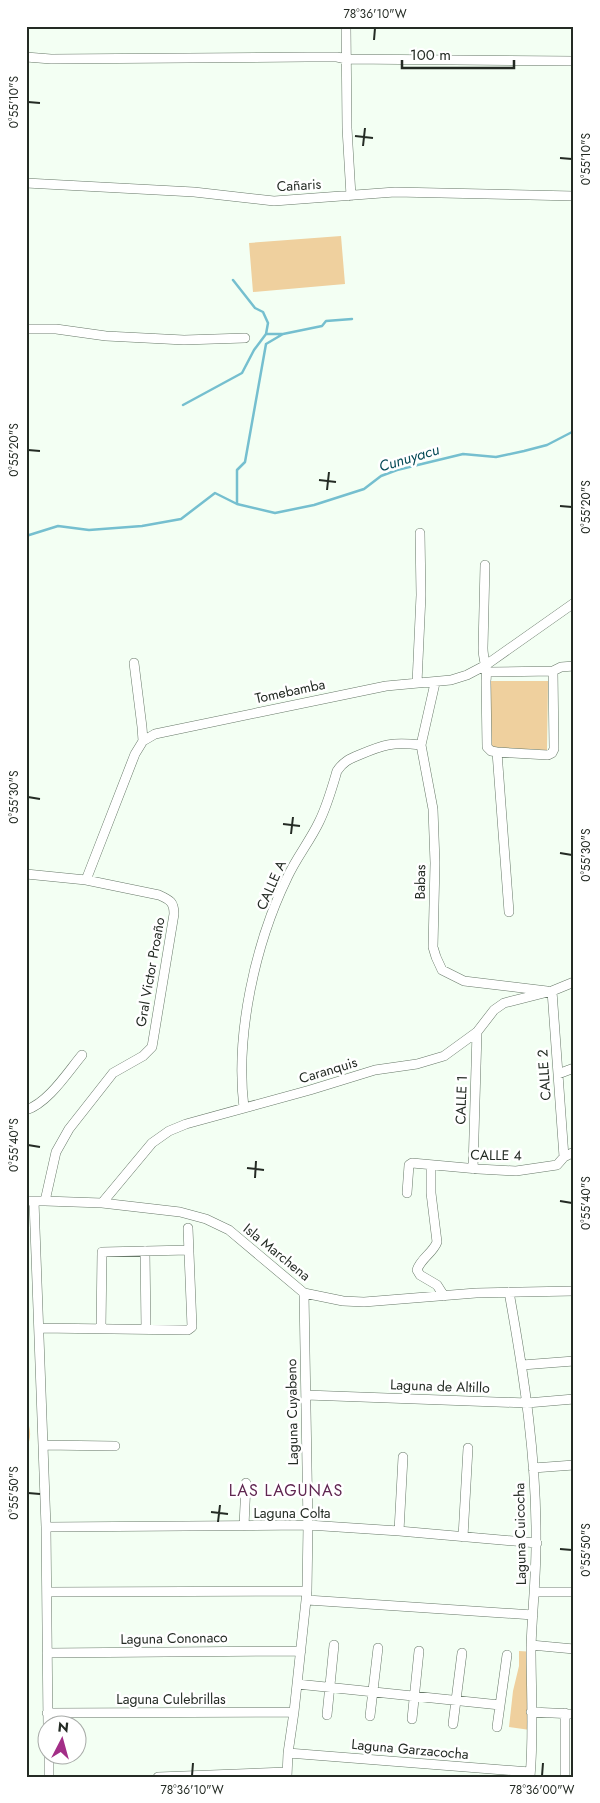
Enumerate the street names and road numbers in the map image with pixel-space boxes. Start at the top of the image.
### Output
street label: Cañaris [276,174,322,196]
street label: Tomebamba [253,674,327,708]
street label: CALLE A [251,856,291,913]
street label: Babas [410,864,430,900]
street label: Gral Victor Proaño [131,915,170,1028]
street label: CALLE 2 [532,1049,556,1101]
street label: Caranquis [296,1052,360,1088]
street label: CALLE 1 [450,1075,472,1125]
street label: CALLE 4 [470,1145,522,1165]
street label: Isla Marchena [239,1219,315,1285]
street label: Laguna Cuyabeno [281,1358,303,1466]
street label: Laguna de Altillo [390,1374,490,1398]
street label: Laguna Cuicocha [509,1483,531,1585]
street label: Laguna Colta [253,1503,331,1523]
street label: Laguna Cononaco [120,1627,228,1649]
street label: Laguna Culebrillas [116,1689,226,1709]
street label: Laguna Garzacocha [350,1734,470,1764]

